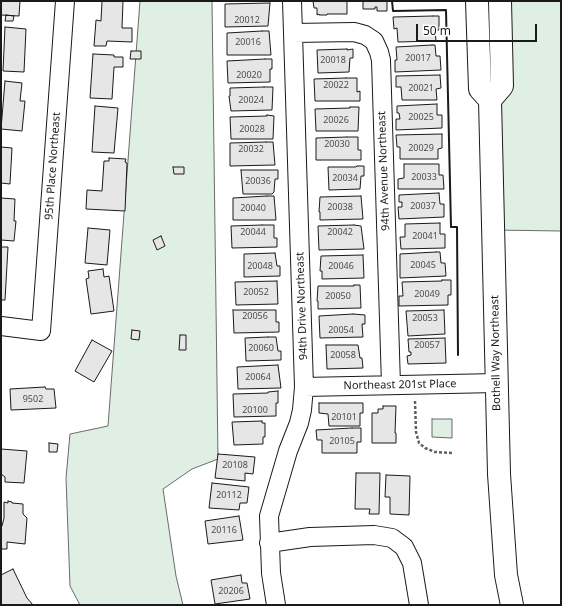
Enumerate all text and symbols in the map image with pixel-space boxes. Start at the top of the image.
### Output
house number: 20012 [234,15,260,25]
scale bar [418,16,539,42]
text: 50 m [423,22,451,39]
house number: 20016 [235,37,261,47]
house number: 20017 [405,53,431,63]
house number: 20018 [320,55,346,65]
house number: 20020 [236,70,262,80]
house number: 20022 [323,80,349,90]
house number: 20021 [408,83,434,93]
house number: 20024 [238,95,264,105]
street label: 94th Avenue Northeast [375,111,393,231]
street label: 95th Place Northeast [43,112,63,220]
house number: 20025 [408,112,434,122]
house number: 20026 [323,115,349,125]
house number: 20028 [239,124,265,134]
house number: 20030 [324,139,350,149]
house number: 20029 [408,143,434,153]
house number: 20032 [238,144,264,154]
house number: 20033 [411,172,437,182]
house number: 20034 [332,173,358,183]
house number: 20036 [245,176,271,186]
house number: 20037 [410,201,436,211]
house number: 20038 [327,202,353,212]
house number: 20040 [240,203,266,213]
house number: 20044 [240,227,266,237]
house number: 20042 [327,227,353,237]
house number: 20041 [412,231,438,241]
street label: 94th Drive Northeast [294,252,310,360]
house number: 20045 [410,260,436,270]
house number: 20048 [247,261,273,271]
house number: 20046 [328,261,354,271]
house number: 20052 [243,287,269,297]
house number: 20049 [414,289,440,299]
house number: 20050 [325,291,351,301]
street label: Bothell Way Northeast [488,295,504,411]
house number: 20056 [242,311,268,321]
house number: 20053 [412,313,438,323]
house number: 20054 [328,325,354,335]
house number: 20057 [414,340,440,350]
house number: 20060 [248,343,274,353]
house number: 20058 [330,350,356,360]
house number: 20064 [245,372,271,382]
street label: Northeast 201st Place [343,377,457,393]
house number: 9502 [23,394,43,404]
house number: 20100 [242,405,268,415]
house number: 20101 [331,412,357,422]
house number: 20105 [329,436,355,446]
house number: 20108 [222,460,248,470]
house number: 20112 [216,490,242,500]
house number: 20116 [211,525,237,535]
house number: 20206 [218,586,244,596]

